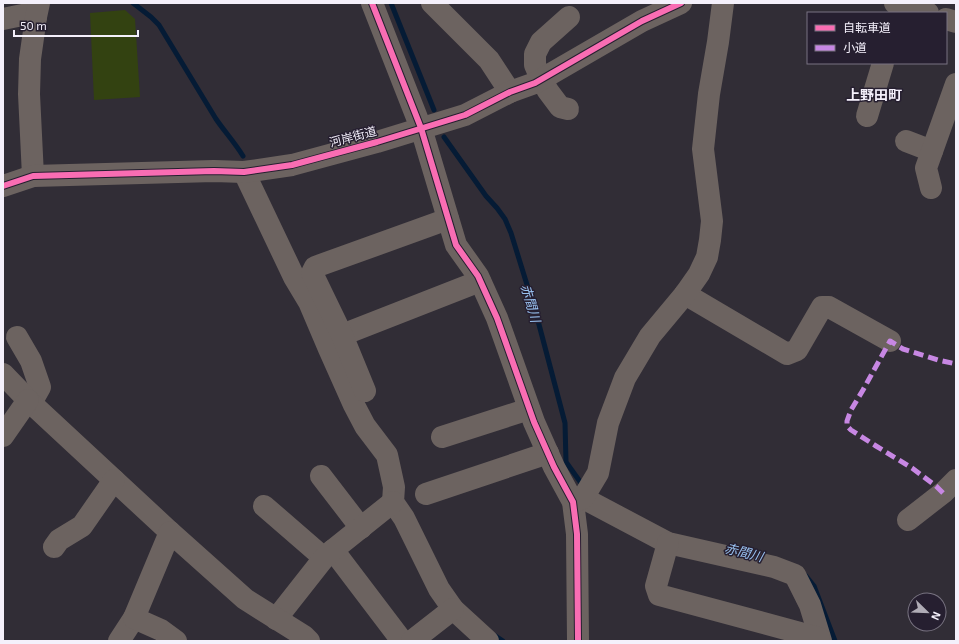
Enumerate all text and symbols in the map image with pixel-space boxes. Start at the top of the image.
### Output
scale bar [14,12,138,38]
legend [807,12,947,64]
text: 50 m [20,18,47,32]
text: 自転車道 [843,20,891,34]
text: 小道 [843,40,867,54]
district label: 上野田町 [846,86,902,103]
street label: 河岸街道 [328,123,378,149]
water label: 赤間川 [518,282,545,326]
water label: 赤間川 [723,540,767,565]
north arrow [907,592,947,632]
text: N [929,610,944,622]

